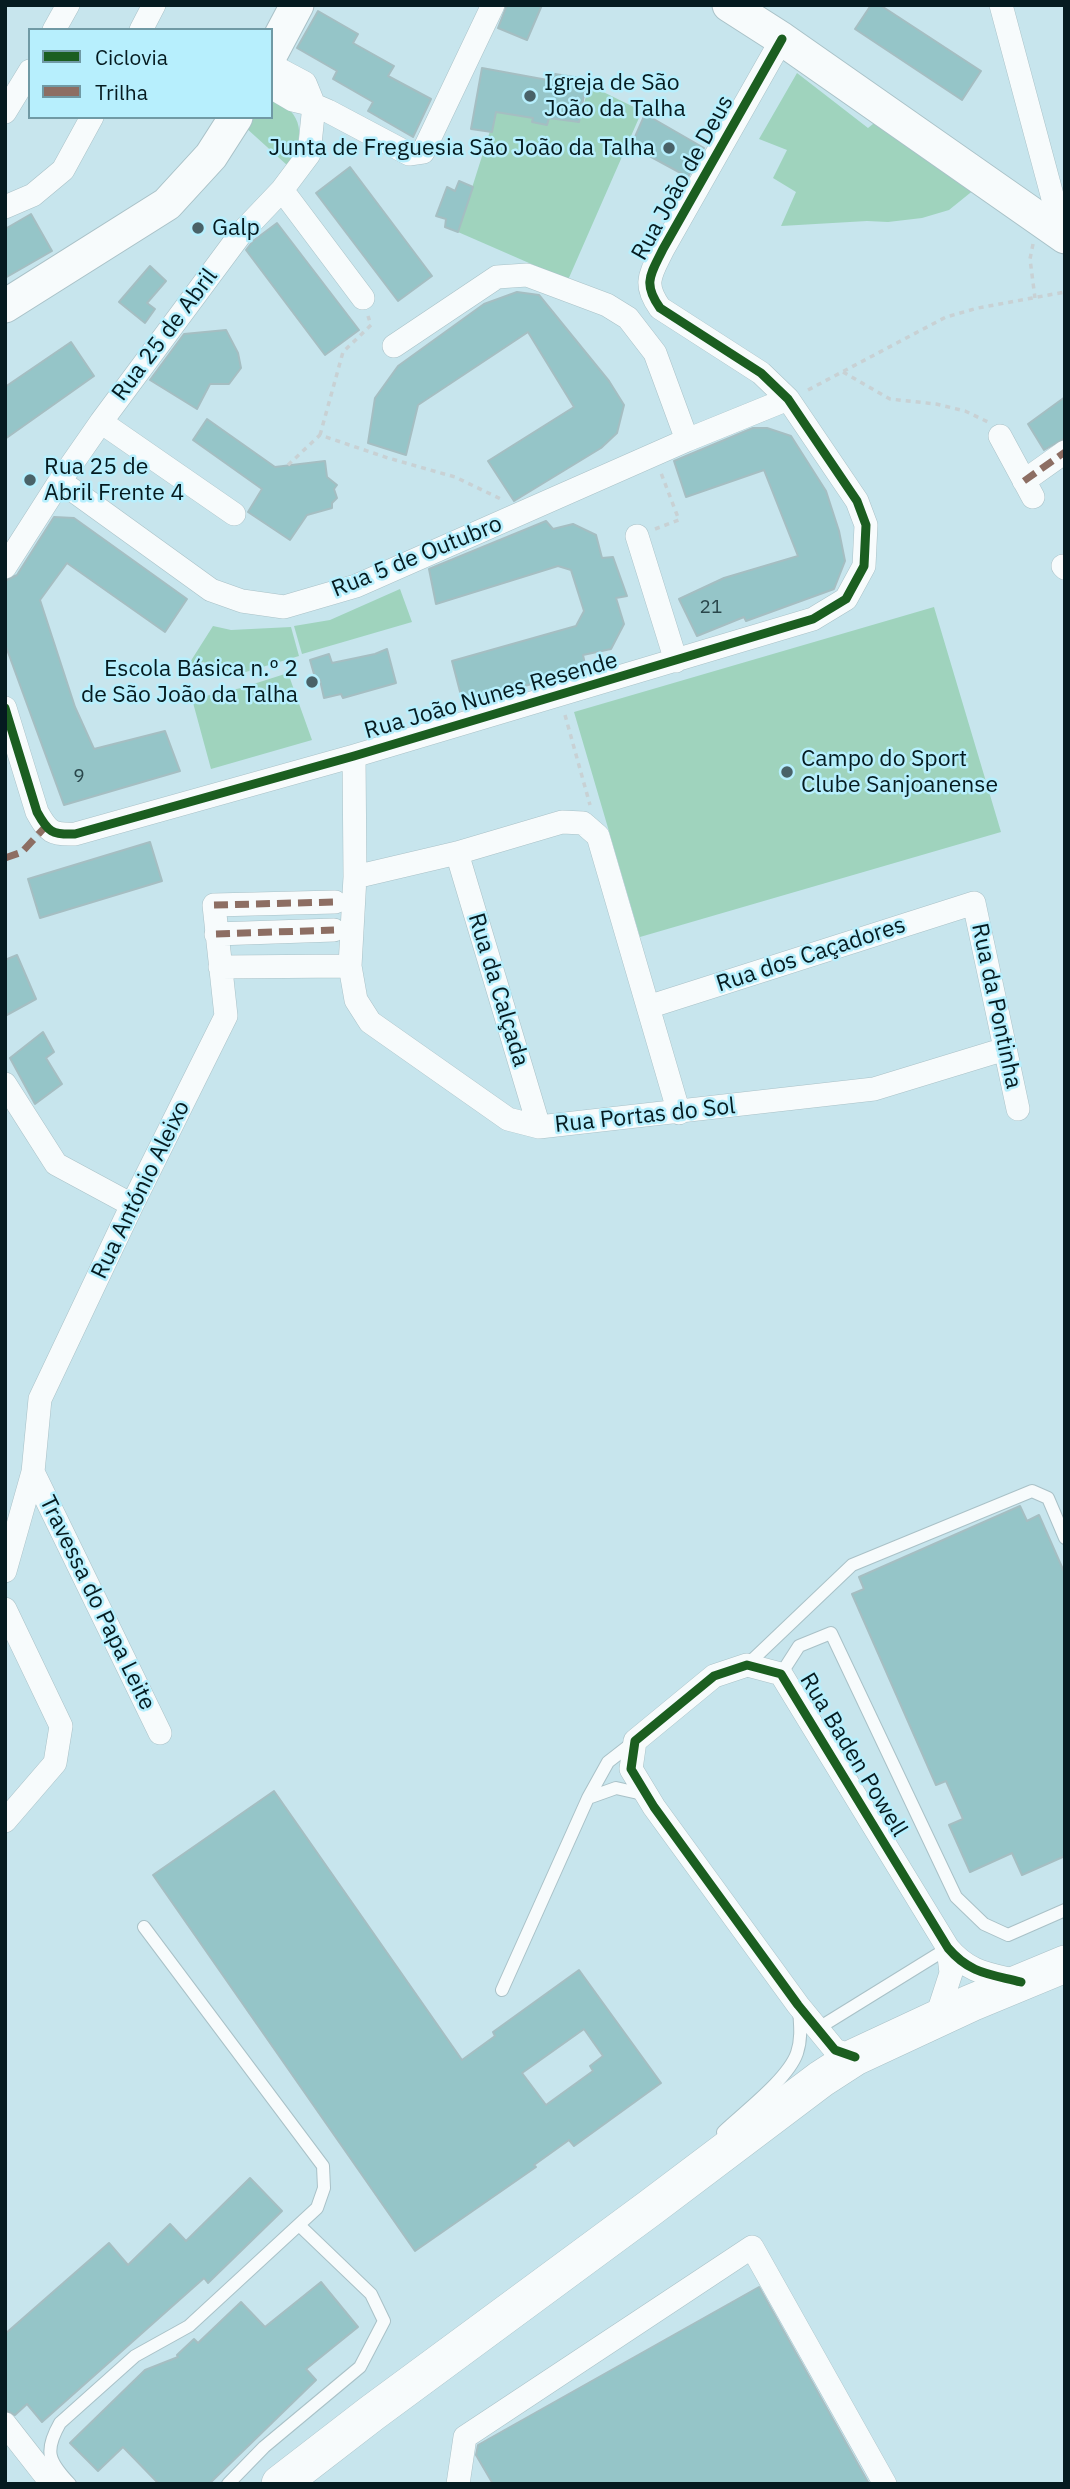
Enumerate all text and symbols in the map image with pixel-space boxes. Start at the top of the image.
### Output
legend [28,28,273,119]
text: Ciclovia [95,43,168,71]
place label: Igreja de São João da Talha [544,69,686,123]
text: Trilha [95,78,148,106]
marker: Igreja de São João da Talha [522,88,538,104]
street label: Rua João de Deus [626,91,740,265]
place label: Junta de Freguesia São João da Talha [269,134,655,162]
marker: Junta de Freguesia São João da Talha [661,140,677,156]
place label: Galp [212,214,260,242]
marker: Galp [190,220,206,236]
street label: Rua 25 de Abril [106,263,224,407]
place label: Rua 25 de Abril Frente 4 [44,453,184,507]
marker: Rua 25 de Abril Frente 4 [22,472,38,488]
street label: Rua 5 de Outubro [328,510,506,604]
house number: 21 [700,597,722,619]
street label: Rua João Nunes Resende [361,647,621,745]
place label: Escola Básica n.º 2 de São João da Talha [81,655,298,709]
marker: Escola Básica n.º 2 de São João da Talha [304,674,320,690]
place label: Campo do Sport Clube Sanjoanense [801,745,998,799]
marker: Campo do Sport Clube Sanjoanense [779,764,795,780]
house number: 9 [73,766,85,788]
street label: Rua da Calçada [462,910,534,1070]
street label: Rua dos Caçadores [713,911,909,999]
street label: Rua da Pontinha [965,921,1027,1091]
street label: Rua Portas do Sol [553,1093,737,1139]
street label: Rua António Aleixo [86,1096,196,1284]
street label: Travessa do Papa Leite [33,1491,161,1715]
street label: Rua Baden Powell [793,1668,913,1842]

